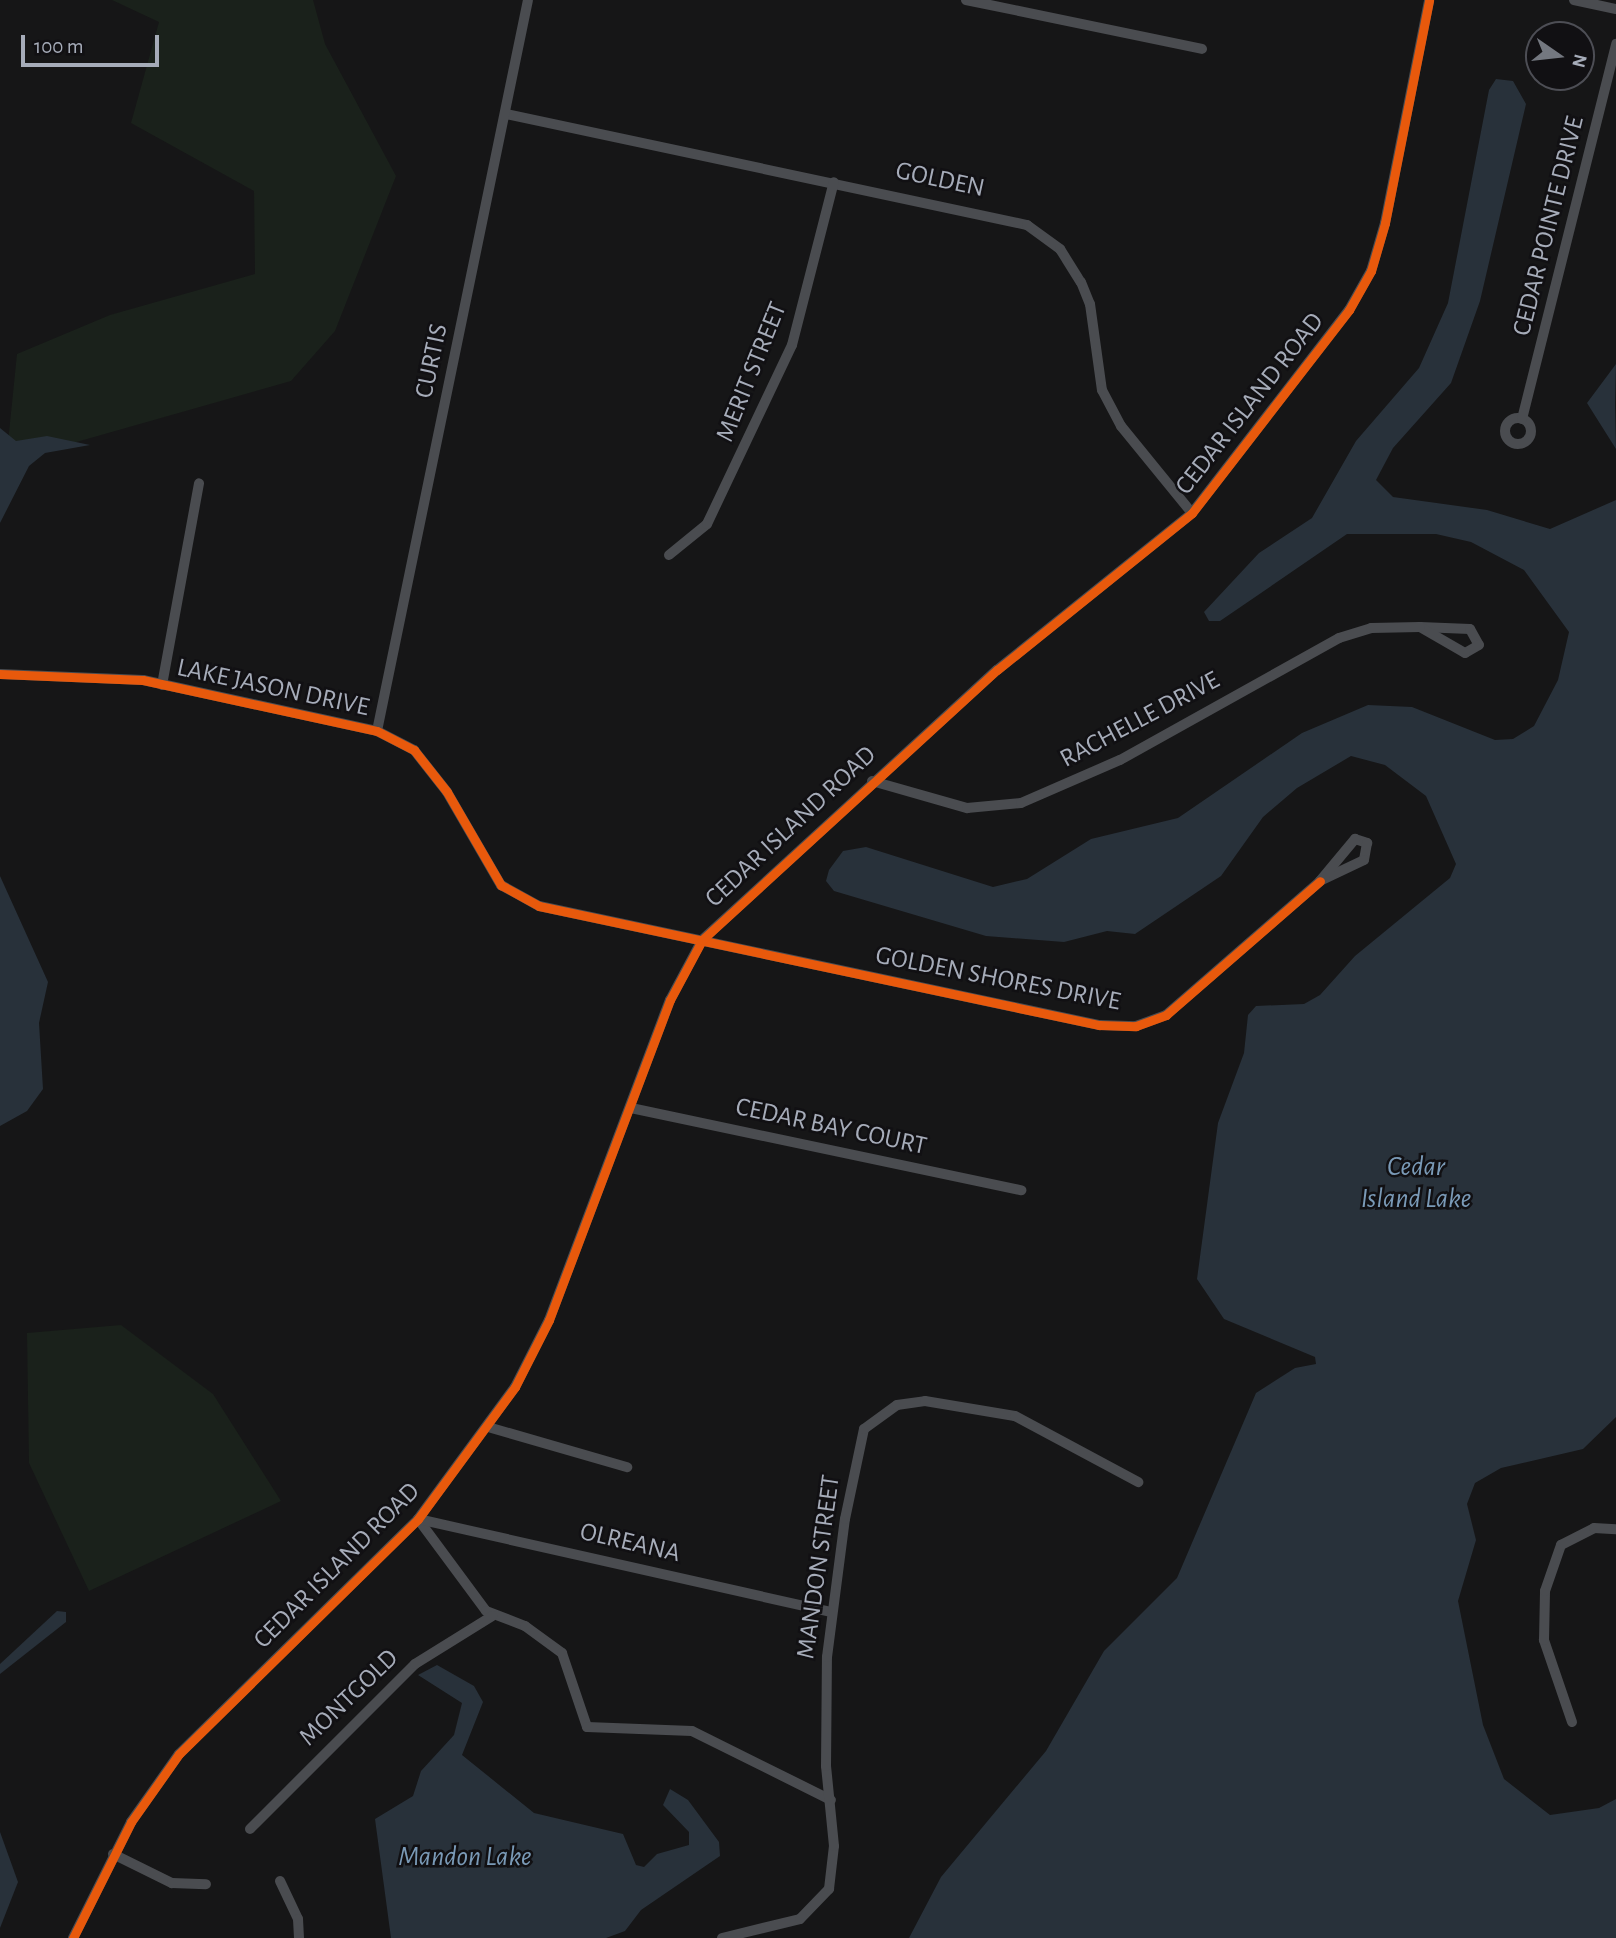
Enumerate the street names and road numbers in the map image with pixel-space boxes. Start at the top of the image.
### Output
street label: CEDAR POINTE DRIVE [1507,113,1591,339]
street label: GOLDEN [893,155,987,205]
street label: MERIT STREET [710,298,794,446]
street label: CEDAR ISLAND ROAD [1169,307,1331,501]
street label: CURTIS [409,321,455,401]
street label: LAKE JASON DRIVE [174,652,372,724]
street label: RACHELLE DRIVE [1055,665,1225,775]
street label: CEDAR ISLAND ROAD [699,740,883,914]
street label: GOLDEN SHORES DRIVE [873,940,1123,1018]
street label: CEDAR BAY COURT [733,1092,929,1162]
street label: MANDON STREET [791,1473,847,1661]
street label: CEDAR ISLAND ROAD [247,1476,427,1656]
street label: OLREANA [577,1516,683,1570]
street label: MONTGOLD [293,1643,405,1753]

